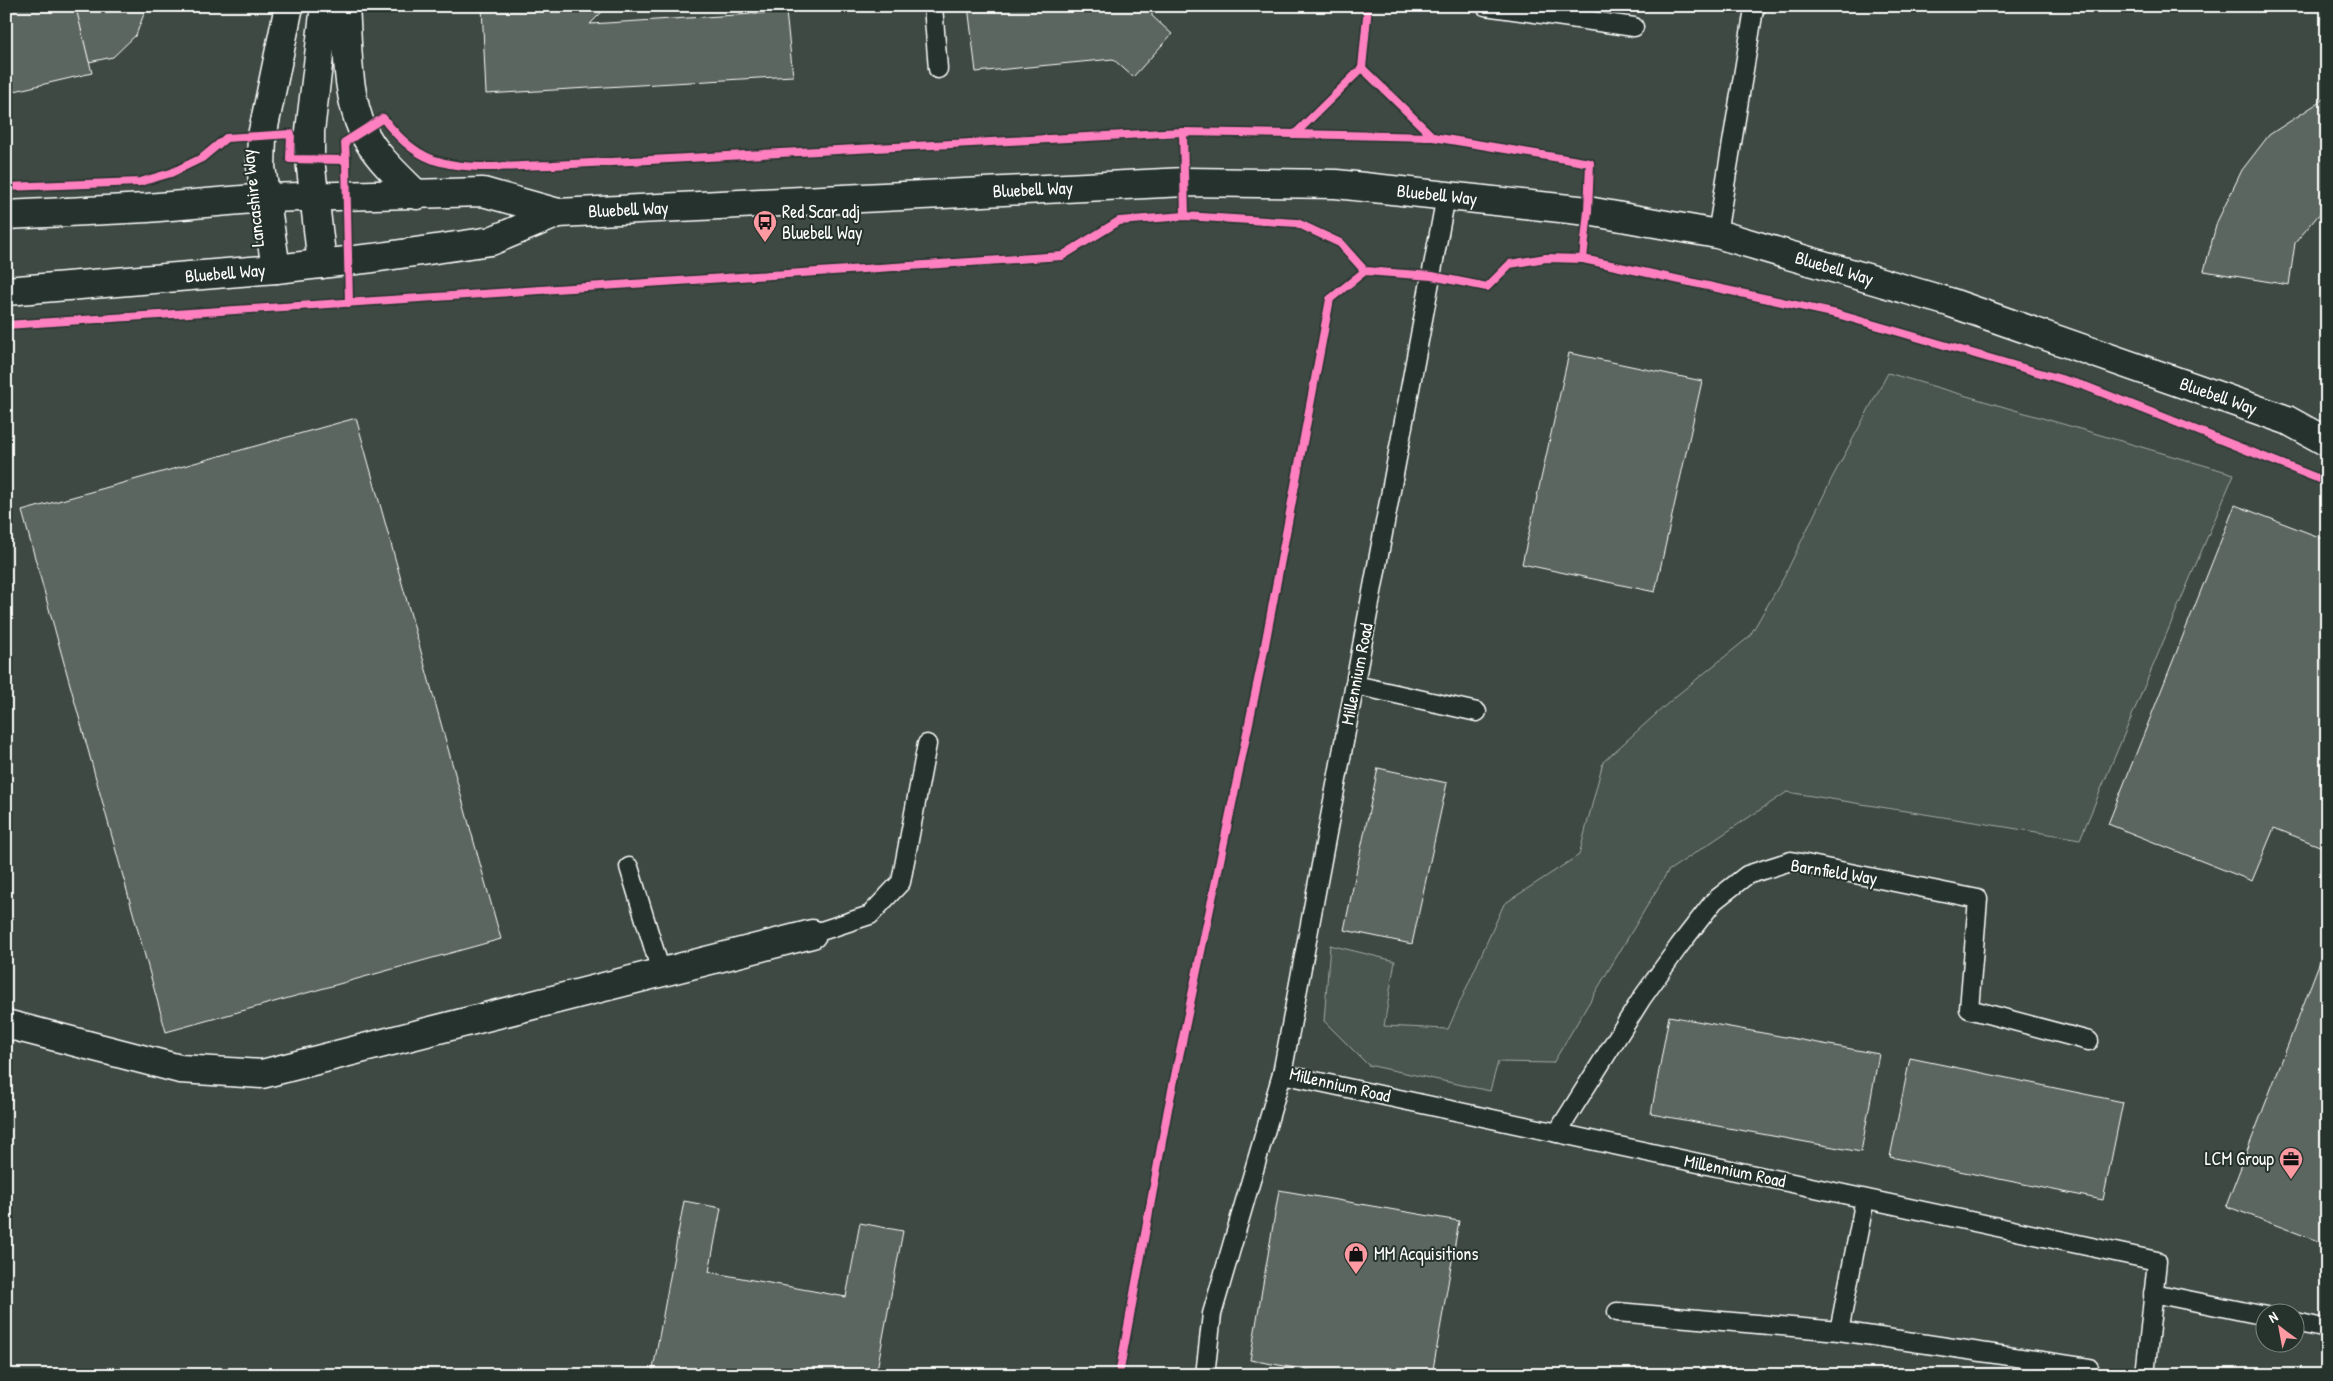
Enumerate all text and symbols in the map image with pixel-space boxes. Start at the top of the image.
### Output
street label: Lancashire Way [235,147,270,248]
street label: Bluebell Way [992,175,1074,203]
street label: Bluebell Way [1396,178,1479,211]
street label: Bluebell Way [587,195,670,223]
place label: Red Scar adj Bluebell Way [782,199,863,245]
bus stop icon: Red Scar adj Bluebell Way [752,209,778,243]
street label: Bluebell Way [1792,245,1877,291]
street label: Bluebell Way [184,257,267,288]
street label: Bluebell Way [2176,371,2261,421]
street label: Millennium Road [1334,621,1379,727]
street label: Barnfield Way [1789,852,1880,891]
street label: Millennium Road [1287,1061,1393,1108]
place label: LCM Group [2205,1146,2274,1171]
office icon: LCM Group [2278,1146,2304,1180]
street label: Millennium Road [1682,1148,1788,1193]
shop icon: MM Acquisitions [1343,1241,1369,1275]
place label: MM Acquisitions [1374,1241,1478,1266]
north arrow [2256,1304,2306,1354]
text: N [2265,1306,2282,1327]

